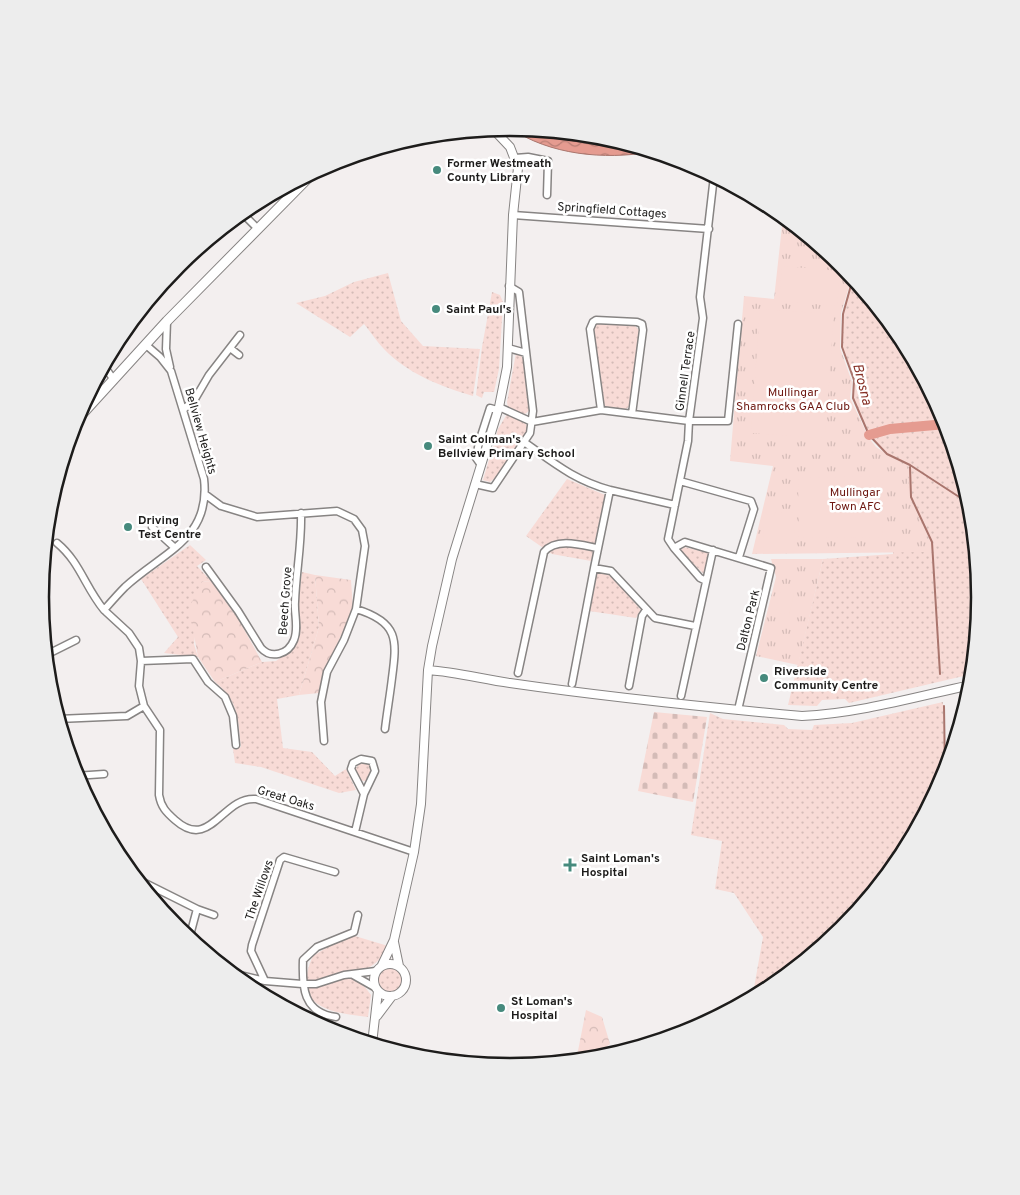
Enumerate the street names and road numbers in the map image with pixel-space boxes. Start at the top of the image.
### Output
street label: Springfield Cottages [557,199,667,223]
street label: Ginnell Terrace [672,330,700,412]
street label: Bellview Heights [180,386,220,476]
street label: Beech Grove [276,566,296,636]
street label: Dalton Park [734,588,764,653]
street label: Great Oaks [255,783,316,815]
street label: The Willows [242,858,278,923]

